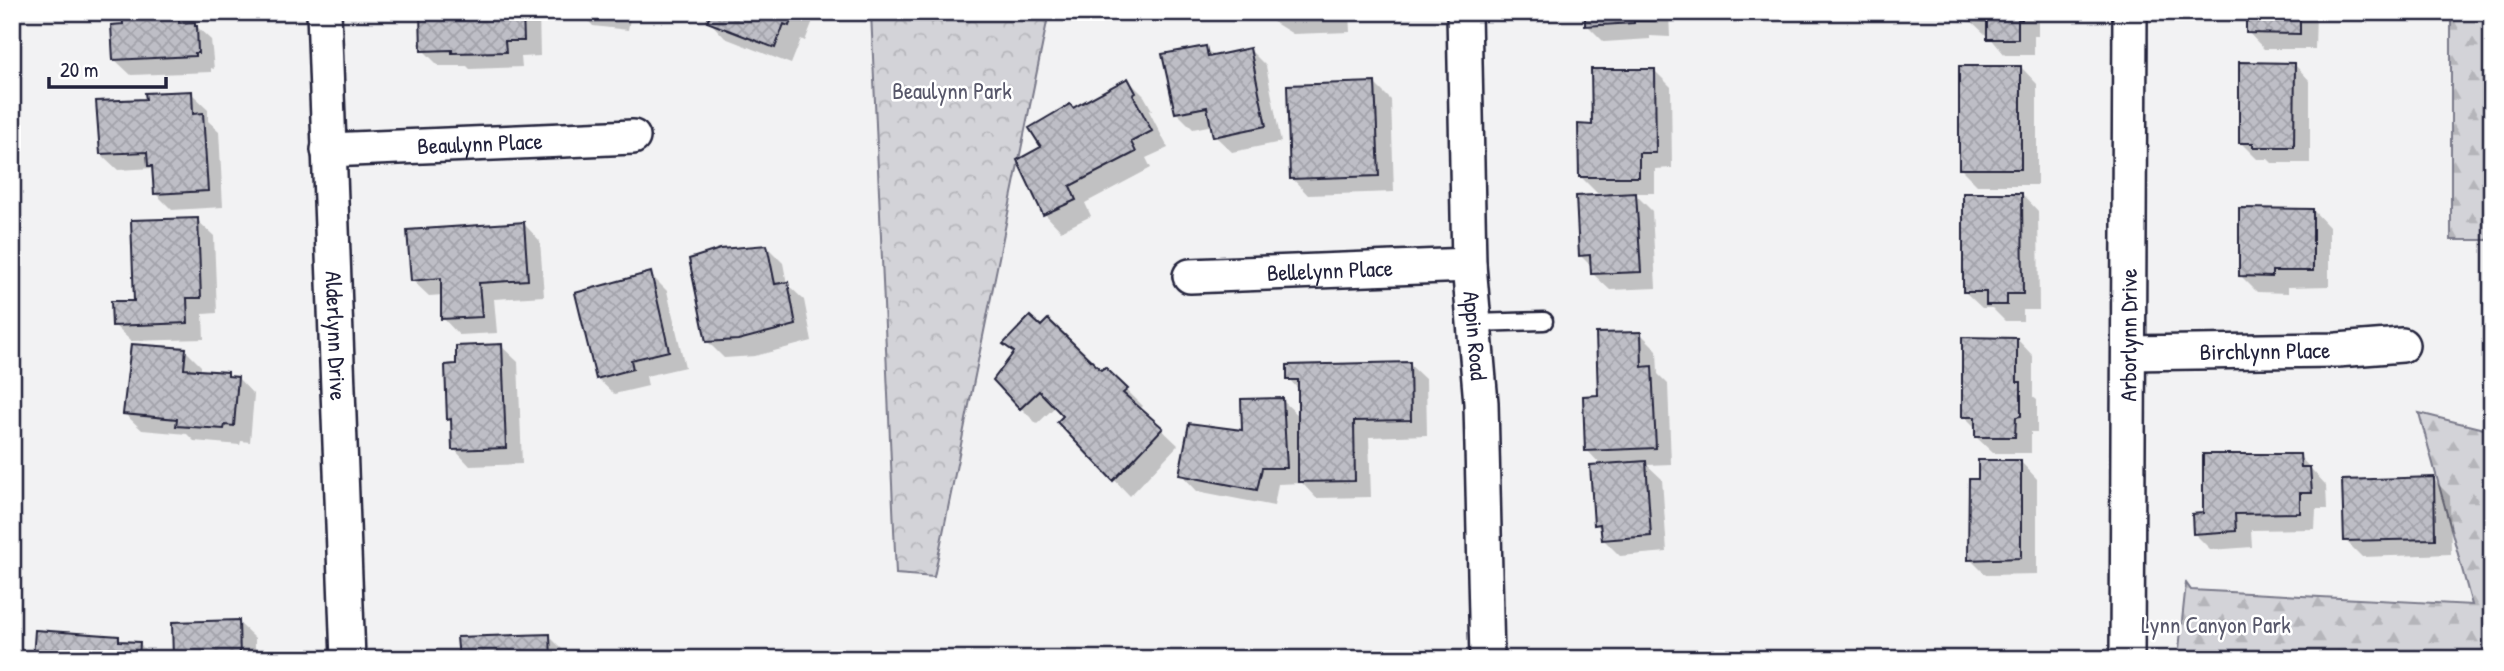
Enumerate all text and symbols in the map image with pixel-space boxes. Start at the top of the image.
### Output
scale bar [49,46,166,90]
text: 20 m [60,55,98,84]
park label: Beaulynn Park [892,75,1012,106]
street label: Beaulynn Place [417,125,543,161]
street label: Bellelynn Place [1266,252,1394,288]
street label: Arborlynn Drive [2112,268,2144,402]
street label: Alderlynn Drive [319,270,354,401]
street label: Appin Road [1456,290,1495,382]
street label: Birchlynn Place [2199,334,2330,367]
park label: Lynn Canyon Park [2141,609,2291,640]

